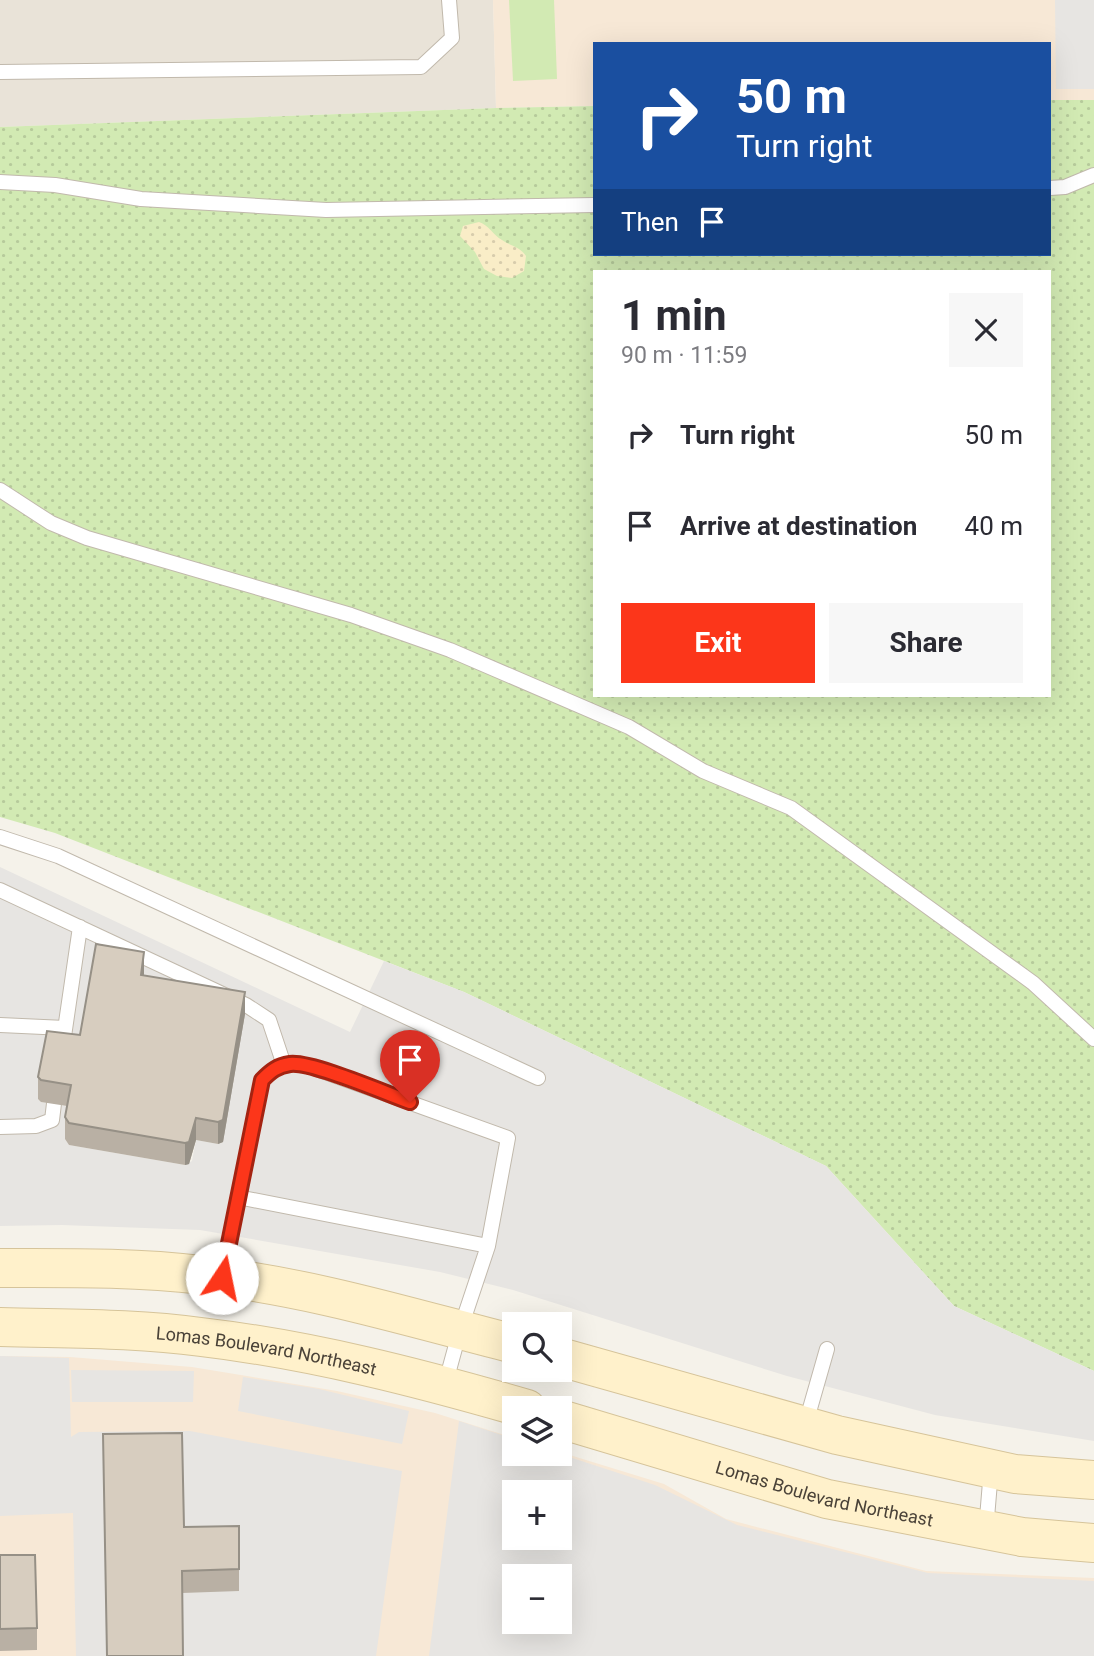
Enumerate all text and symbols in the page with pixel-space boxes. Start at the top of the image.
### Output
text: 50 m [736,68,847,125]
icon: right [621,70,712,161]
text: Turn right [736,127,872,165]
icon: arrive [693,203,731,241]
text: Then [621,207,679,237]
text: 1 min [621,291,727,340]
button: close [949,293,1023,367]
text: 90 m · 11:59 [621,342,747,369]
icon: right [621,416,659,454]
text: Turn right [680,420,795,450]
text: 50 m [965,420,1023,450]
icon: arrive [621,507,659,545]
text: Arrive at destination [680,511,917,541]
text: 40 m [965,511,1023,541]
button: Exit [621,603,815,683]
button: Share [829,603,1023,683]
pin [380,1030,440,1102]
icon: arrive [391,1041,429,1079]
position arrow [185,1241,259,1315]
map controls [502,1312,572,1634]
button: search [502,1312,572,1382]
street label: Lomas Boulevard Northeast [155,1322,379,1379]
button: layers [502,1396,572,1466]
street label: Lomas Boulevard Northeast [713,1456,935,1530]
button: + [502,1480,572,1550]
button: − [502,1564,572,1634]

